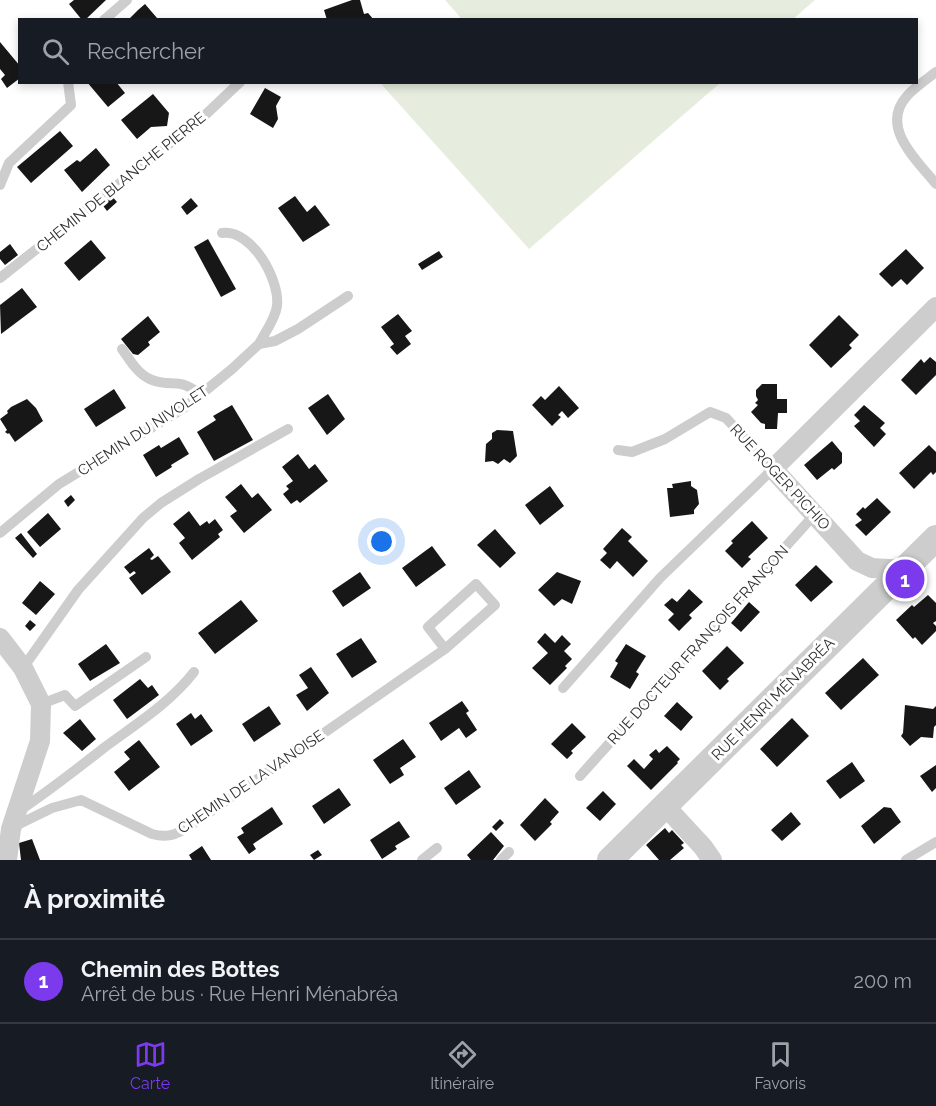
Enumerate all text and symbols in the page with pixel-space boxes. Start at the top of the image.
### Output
search box [18,18,918,84]
icon: search [39,35,72,68]
text: Rechercher [87,38,205,64]
street label: CHEMIN DE BLANCHE PIERRE [33,108,209,256]
street label: CHEMIN DU NIVOLET [74,382,212,480]
street label: RUE ROGER PICHIO [726,420,834,534]
your location [367,527,396,556]
street label: RUE DOCTEUR FRANÇOIS FRANÇON [604,542,792,748]
pin: 1 [886,556,924,602]
street label: RUE HENRI MÉNABRÉA [708,634,838,764]
street label: CHEMIN DE LA VANOISE [174,726,328,838]
text: À proximité [24,884,165,914]
text: Chemin des Bottes [81,956,280,982]
text: 1 [39,969,48,993]
text: 200 m [854,969,912,993]
text: Arrêt de bus · Rue Henri Ménabréa [81,982,398,1006]
tab: Carte [130,1038,170,1093]
tab: Itinéraire [430,1038,494,1093]
tab: Favoris [754,1038,806,1093]

